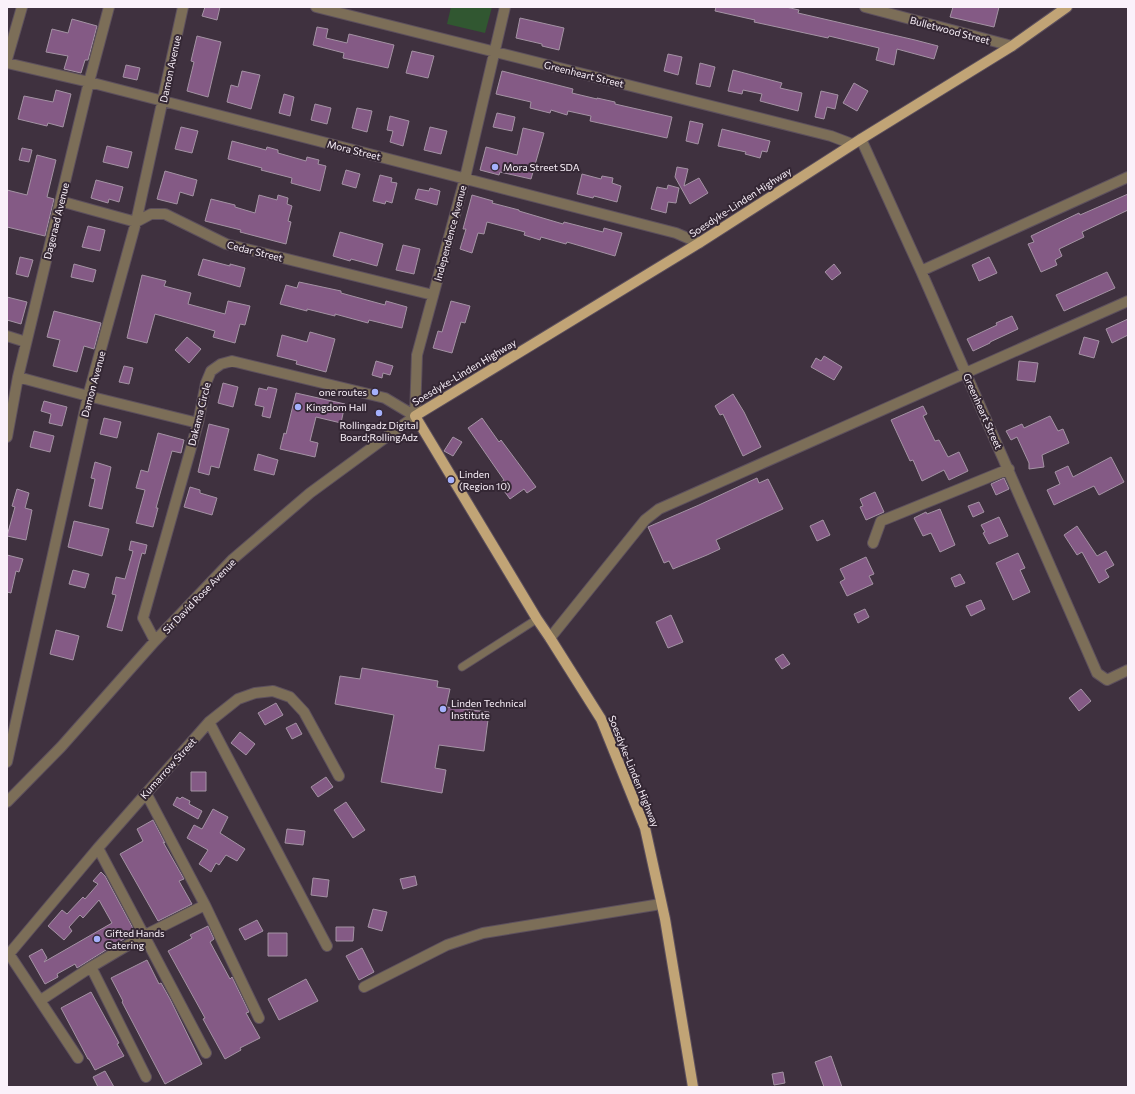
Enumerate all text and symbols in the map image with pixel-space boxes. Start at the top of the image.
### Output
street label: Bulletwood Street [909,14,991,46]
street label: Damon Avenue [157,34,183,104]
street label: Greenheart Street [543,58,625,90]
street label: Mora Street [326,138,382,162]
place label: Mora Street SDA [503,161,580,173]
marker: Mora Street SDA [490,162,500,172]
street label: Soesdyke-Linden Highway [687,164,793,240]
street label: Dageraad Avenue [41,181,71,261]
street label: Independence Avenue [431,184,469,282]
street label: Cedar Street [226,238,284,264]
street label: Soesdyke-Linden Highway [410,336,518,408]
street label: Damon Avenue [78,349,108,419]
street label: Greenheart Street [961,371,1005,451]
street label: Dakama Circle [185,381,213,447]
place label: one routes [319,386,367,398]
marker: one routes [370,387,380,397]
place label: Kingdom Hall [306,401,367,413]
marker: Kingdom Hall [293,402,303,412]
marker: Rollingadz Digital Board;RollingAdz [374,408,384,418]
place label: Rollingadz Digital Board;RollingAdz [340,419,418,443]
place label: Linden (Region 10) [459,468,511,492]
marker: Linden (Region 10) [446,475,456,485]
street label: Sir David Rose Avenue [160,556,238,636]
place label: Linden Technical Institute [451,697,526,721]
marker: Linden Technical Institute [438,704,448,714]
street label: Soesdyke-Linden Highway [606,713,662,829]
street label: Kumarrow Street [137,735,199,801]
place label: Gifted Hands Catering [105,927,165,951]
marker: Gifted Hands Catering [92,934,102,944]

